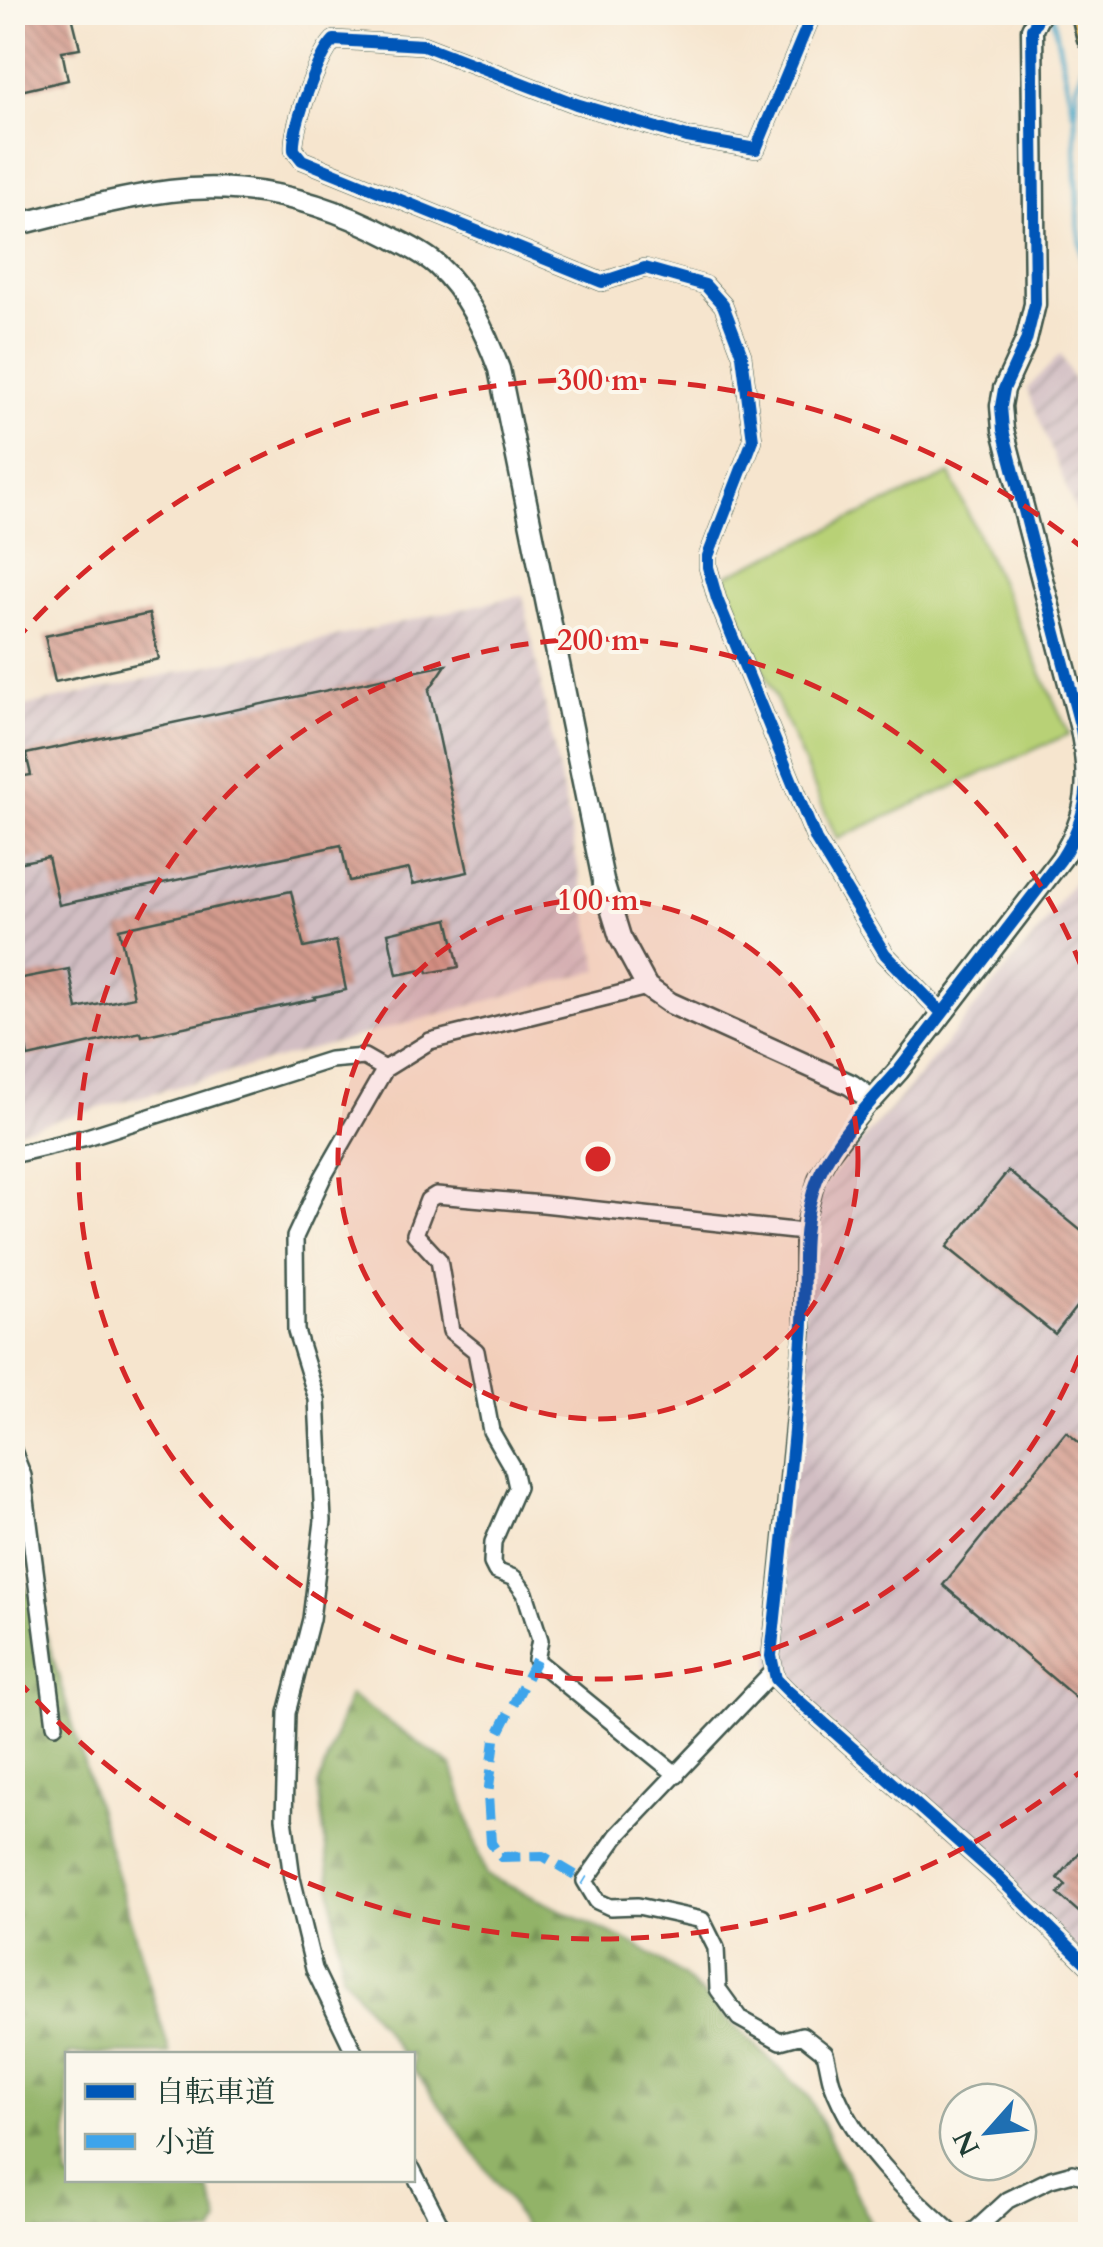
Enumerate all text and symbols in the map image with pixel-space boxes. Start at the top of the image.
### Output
text: 300 m [557,360,639,401]
text: 200 m [557,620,639,661]
text: 100 m [557,880,639,921]
centre of rings [580,1141,616,1177]
legend [65,2052,415,2182]
text: 自転車道 [155,2072,275,2113]
north arrow [938,2082,1038,2182]
text: 小道 [155,2122,215,2163]
text: N [944,2123,989,2162]

